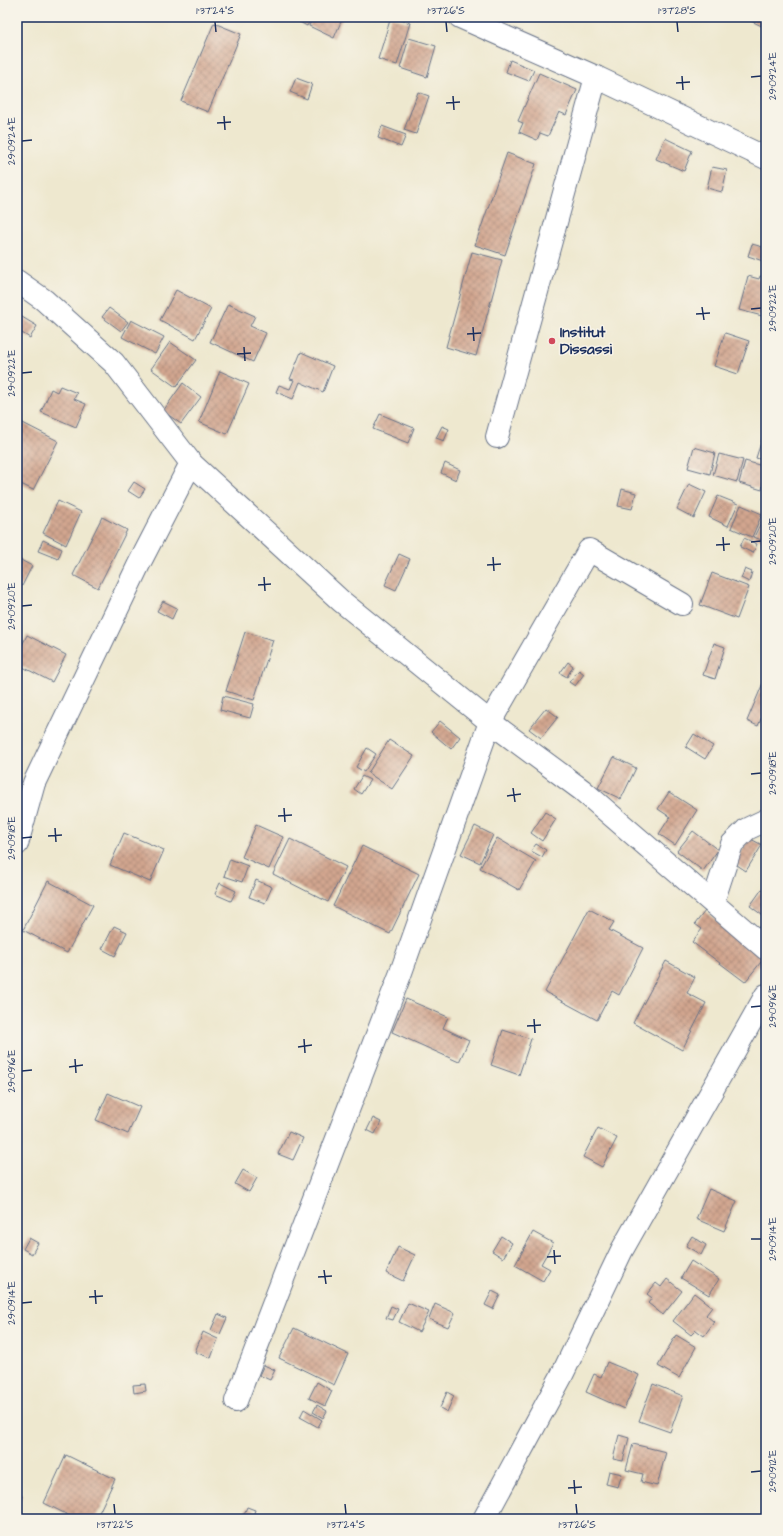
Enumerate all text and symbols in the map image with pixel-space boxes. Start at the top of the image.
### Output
text: 1°37'24"S [196,4,234,18]
text: 1°37'26"S [427,4,465,18]
text: 1°37'28"S [658,4,696,18]
text: 29°09'24"E [766,52,780,100]
text: 29°09'24"E [5,117,19,165]
text: 29°09'22"E [766,284,780,331]
place label: Institut Dissassi [560,322,613,360]
marker: Institut Dissassi [547,336,557,346]
text: 29°09'22"E [5,349,19,396]
text: 29°09'20"E [766,517,780,565]
text: 29°09'20"E [5,582,19,630]
text: 29°09'18"E [766,751,780,795]
text: 29°09'18"E [5,816,19,860]
text: 29°09'16"E [766,984,780,1028]
text: 29°09'16"E [5,1049,19,1093]
text: 29°09'14"E [766,1217,780,1261]
text: 29°09'14"E [5,1281,19,1325]
text: 29°09'12"E [766,1450,780,1492]
text: 1°37'22"S [97,1518,134,1532]
text: 1°37'24"S [327,1518,365,1532]
text: 1°37'26"S [558,1518,596,1532]

